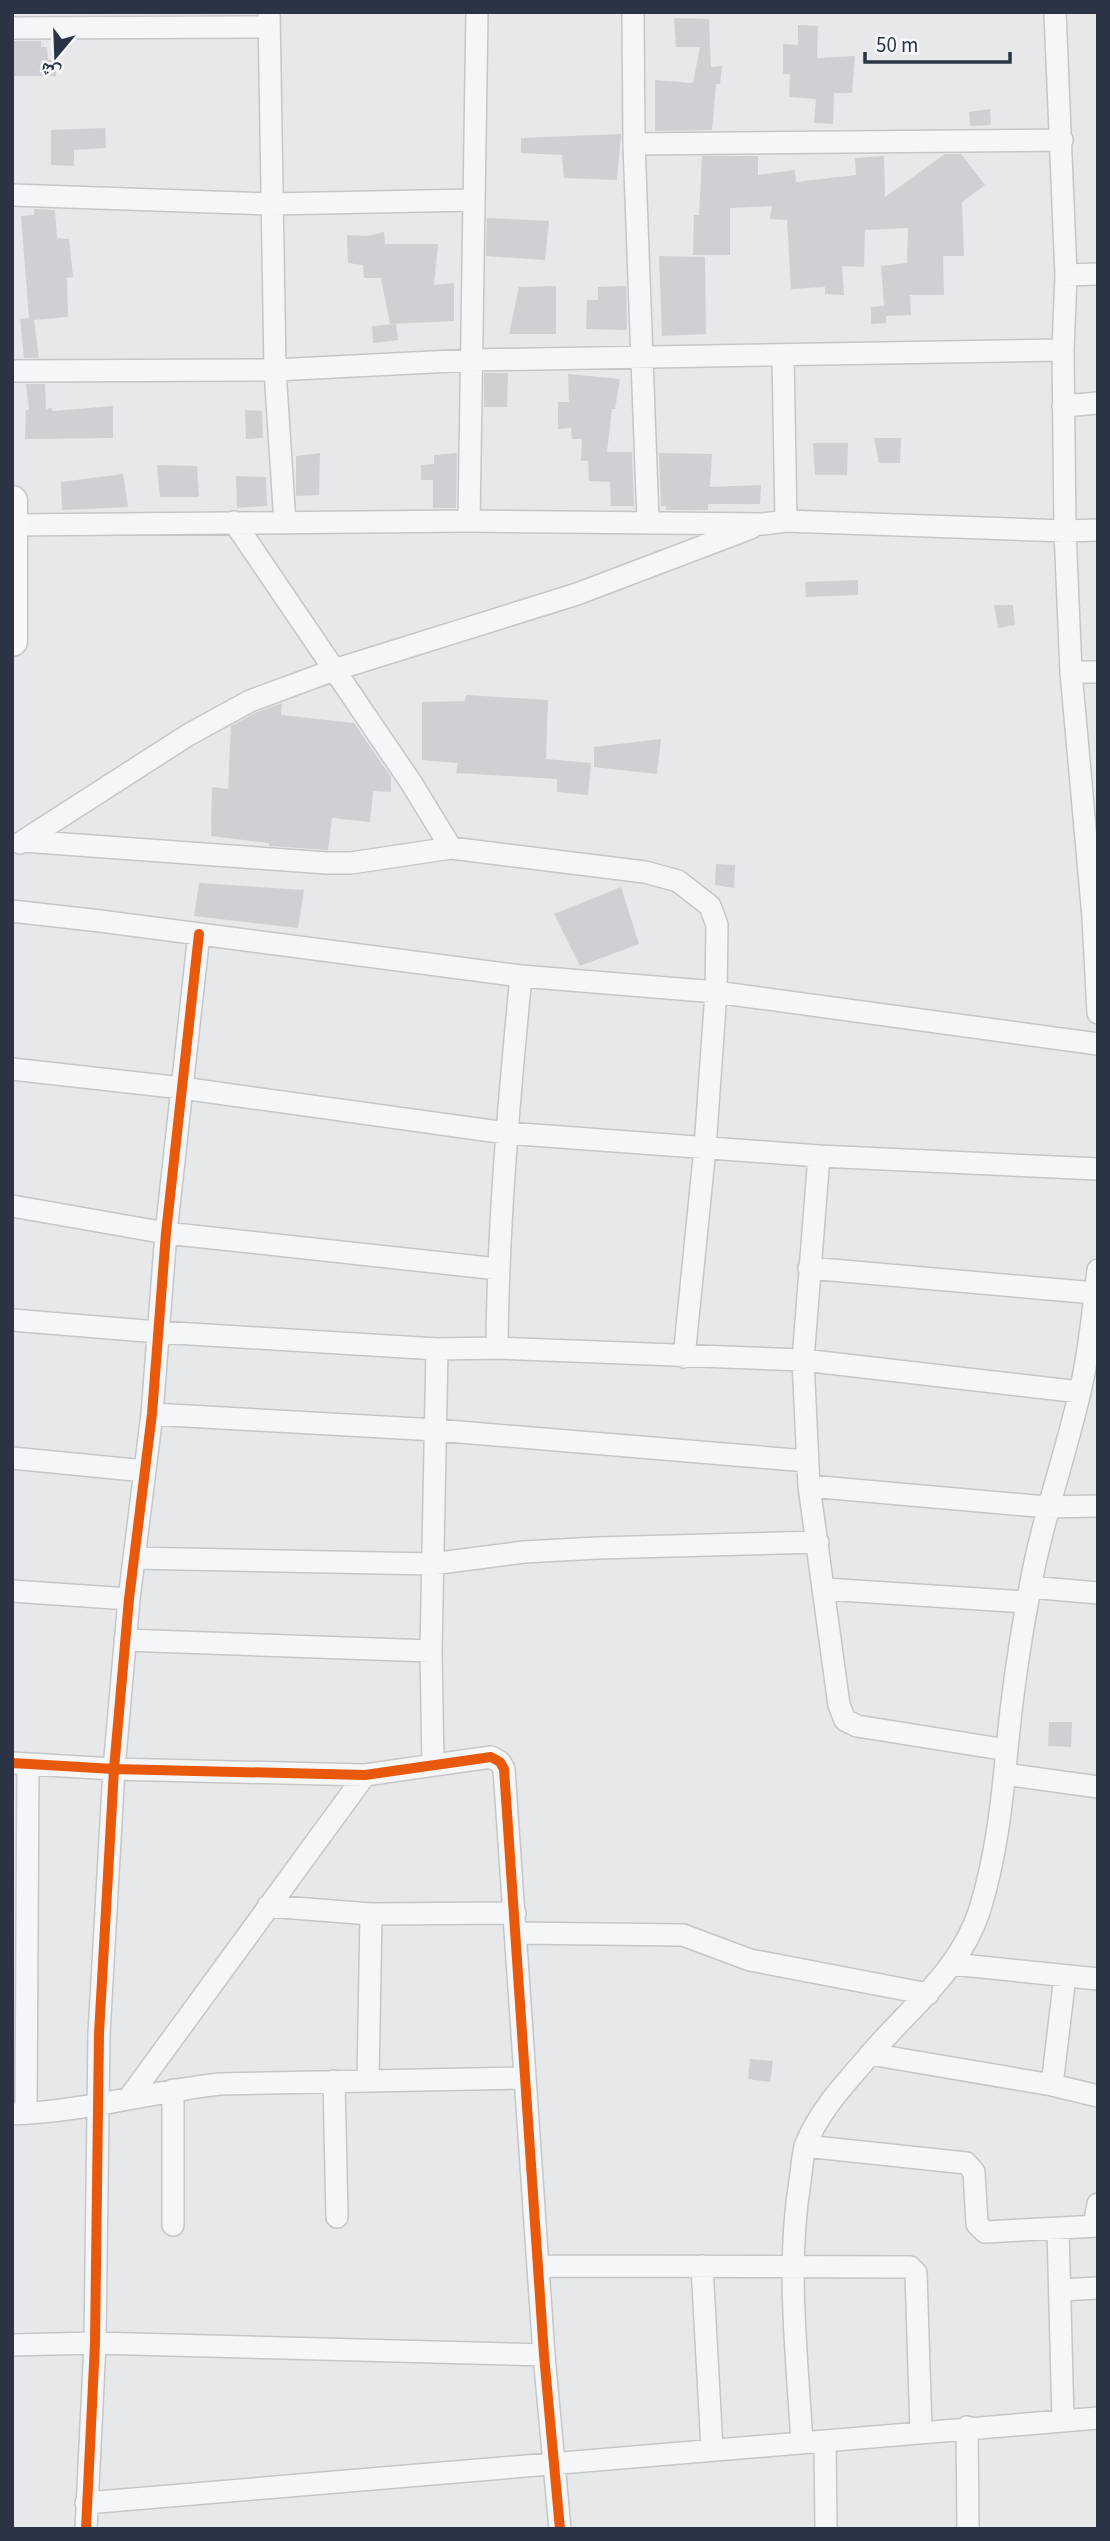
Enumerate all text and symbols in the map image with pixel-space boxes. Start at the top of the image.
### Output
north arrow [21,21,91,91]
scale bar [865,21,1010,65]
text: 50 m [876,30,918,60]
text: ش [37,55,65,87]

